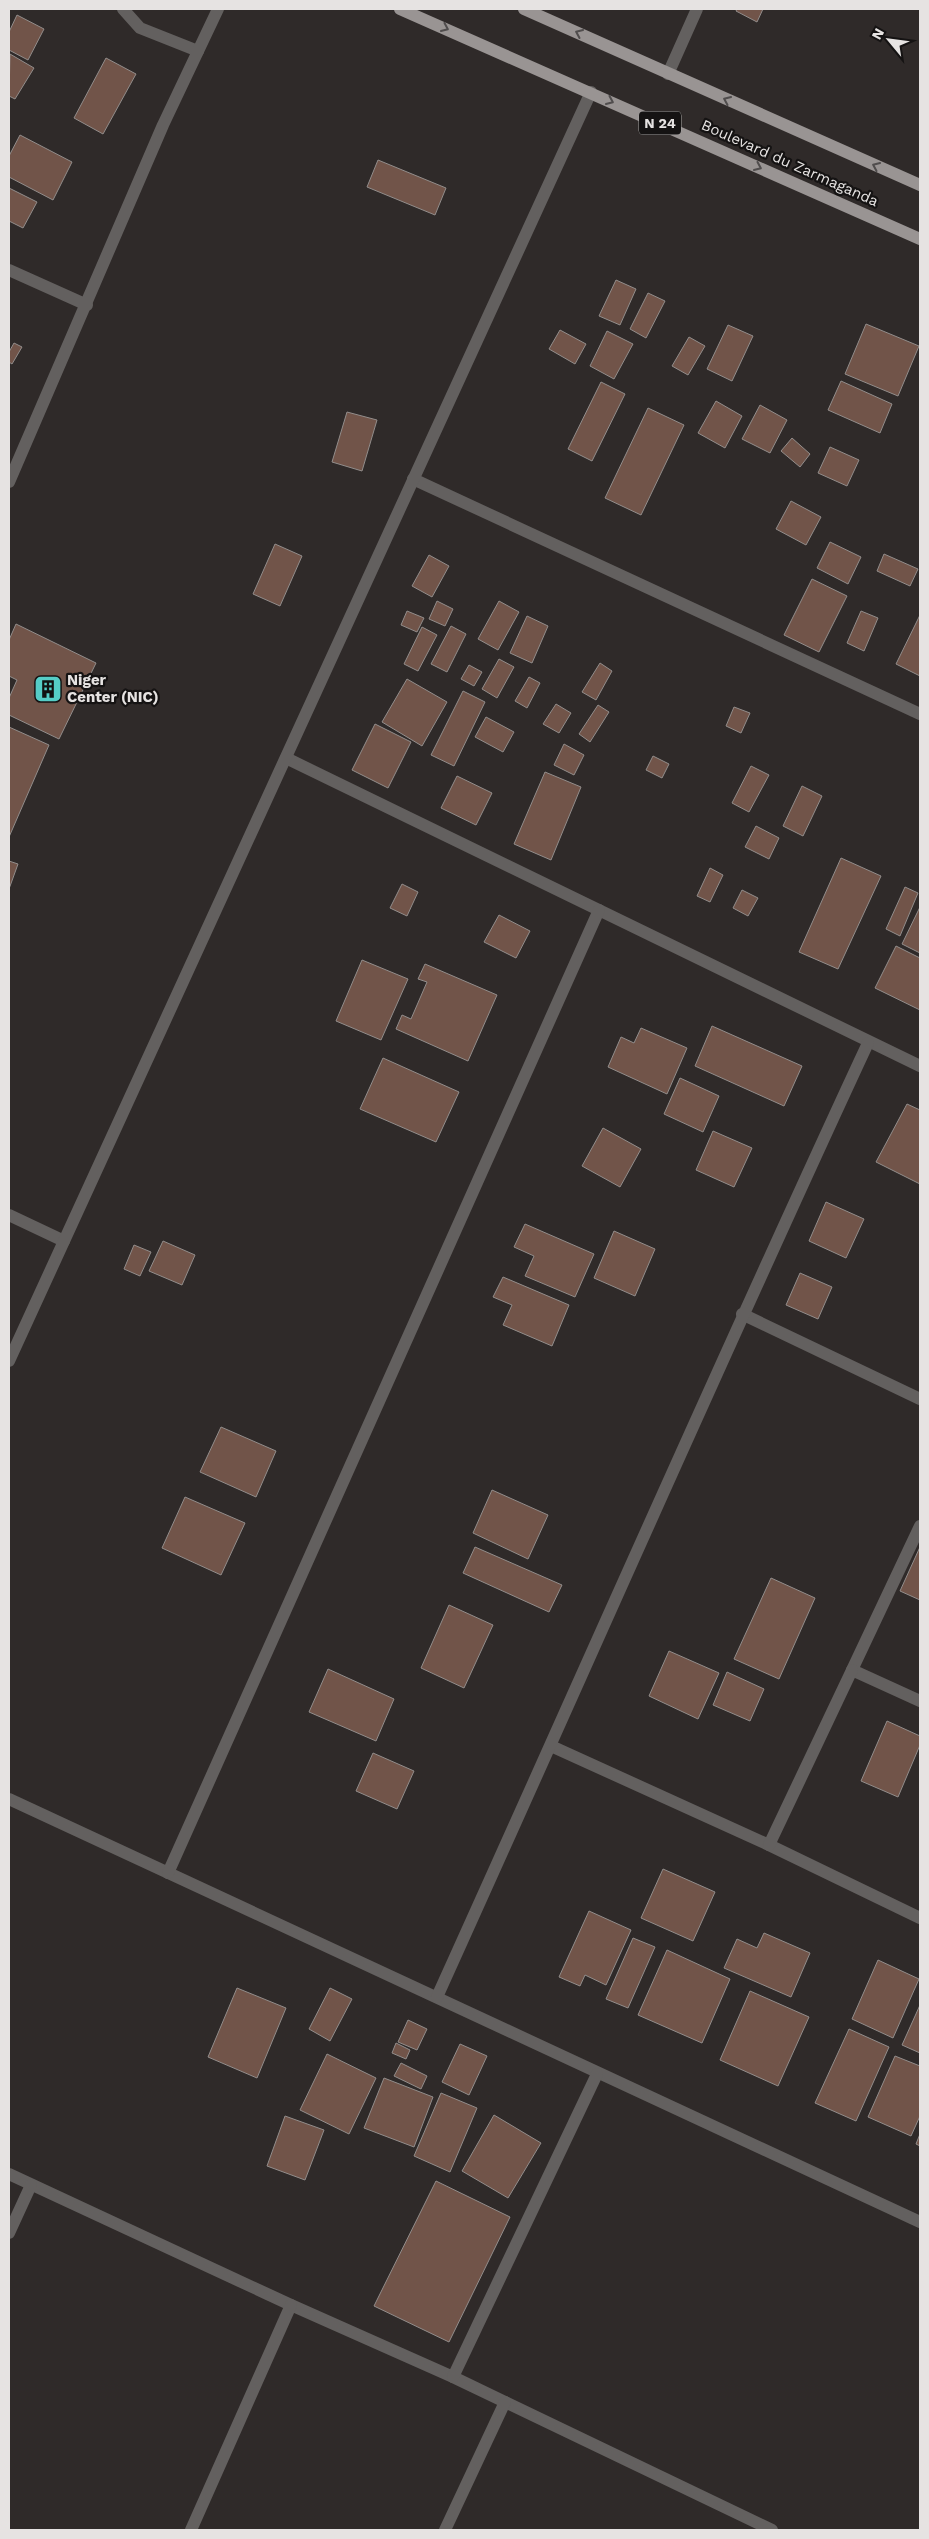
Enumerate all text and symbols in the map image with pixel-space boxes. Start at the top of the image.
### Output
north arrow [864,15,914,65]
one-way arrow [440,22,449,33]
text: N [868,25,887,42]
one-way arrow [575,29,584,40]
one-way arrow [605,94,614,105]
one-way arrow [723,96,732,107]
road number: N 24 [639,112,681,134]
street label: Boulevard du Zarmaganda [699,116,882,210]
one-way arrow [753,160,762,171]
one-way arrow [872,161,881,172]
place label: Niger Center (NIC) [67,671,159,706]
building icon: Niger Center (NIC) [33,674,63,704]

